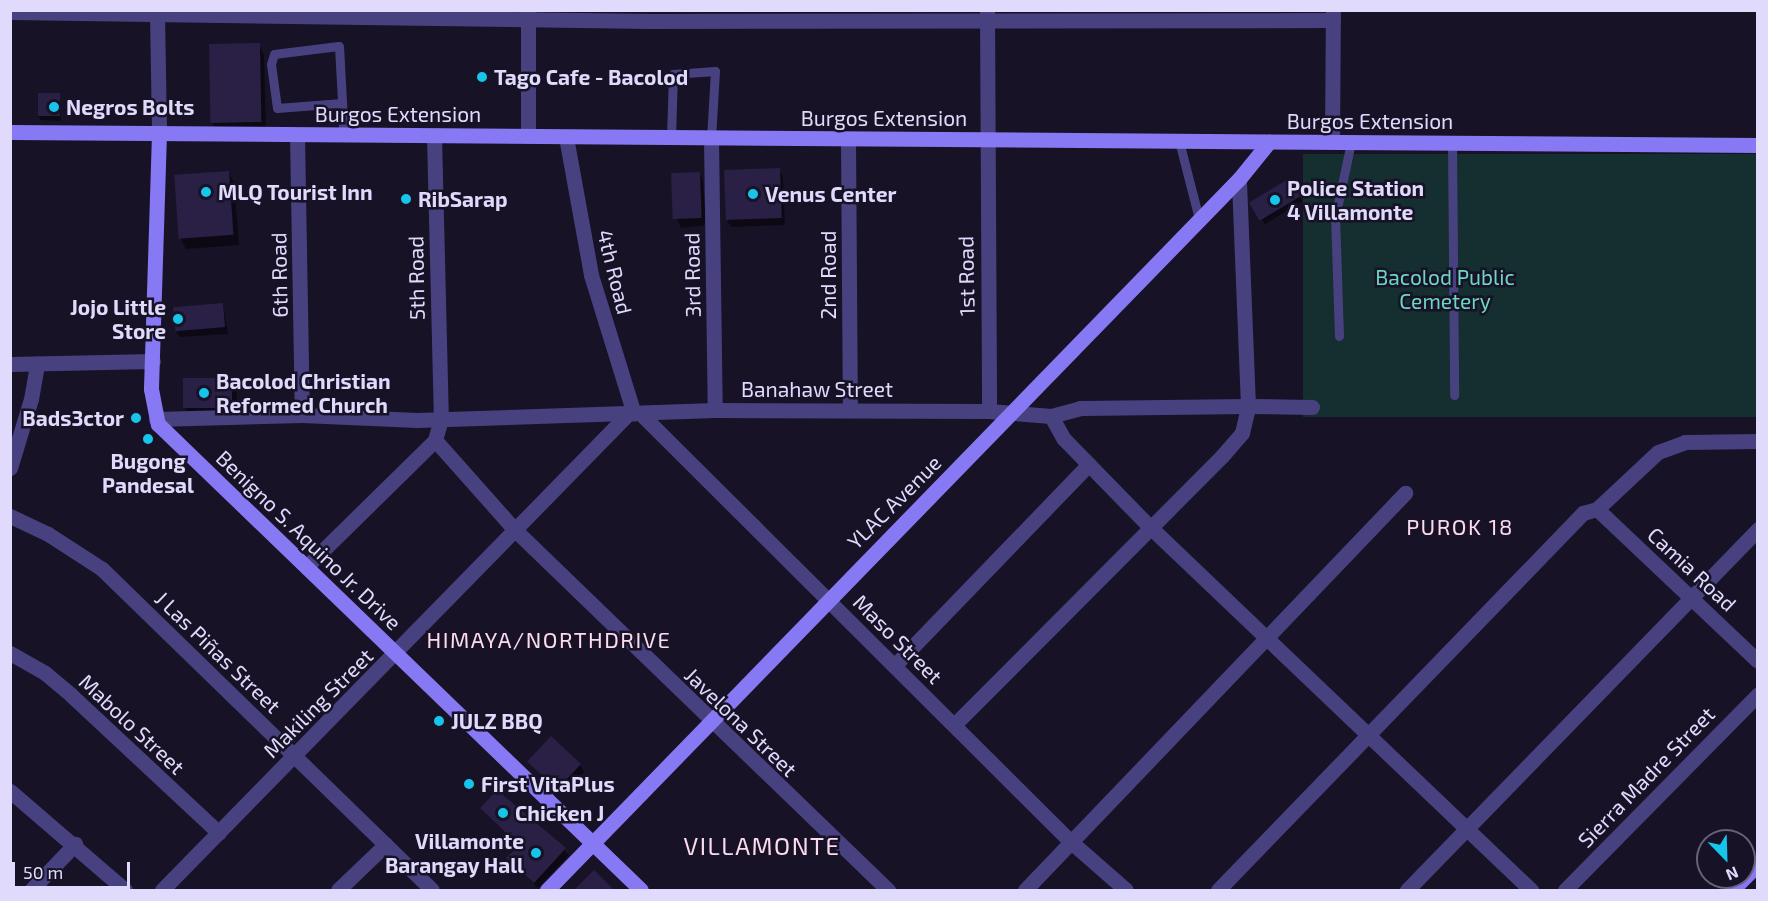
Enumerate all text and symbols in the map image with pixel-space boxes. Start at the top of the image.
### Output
place label: Tago Cafe - Bacolod [494,64,688,90]
marker: Tago Cafe - Bacolod [475,70,489,84]
place label: Negros Bolts [66,94,194,120]
marker: Negros Bolts [47,100,61,114]
street label: Burgos Extension [315,101,481,127]
street label: Burgos Extension [801,105,967,131]
street label: Burgos Extension [1287,108,1453,134]
place label: Police Station 4 Villamonte [1287,175,1424,225]
place label: MLQ Tourist Inn [218,179,373,205]
place label: Venus Center [765,181,896,207]
marker: MLQ Tourist Inn [199,185,213,199]
place label: RibSarap [418,186,508,212]
marker: Venus Center [746,187,760,201]
marker: RibSarap [399,192,413,206]
marker: Police Station 4 Villamonte [1268,193,1282,207]
street label: 4th Road [592,227,638,317]
street label: 2nd Road [815,230,841,320]
street label: 6th Road [266,232,292,318]
street label: 3rd Road [679,232,705,318]
street label: 5th Road [403,236,429,320]
street label: 1st Road [953,236,979,316]
park label: Bacolod Public Cemetery [1375,264,1515,314]
place label: Jojo Little Store [70,294,166,344]
marker: Jojo Little Store [171,312,185,326]
place label: Bacolod Christian Reformed Church [216,368,391,418]
street label: Banahaw Street [741,376,893,402]
marker: Bacolod Christian Reformed Church [197,386,211,400]
place label: Bads3ctor [22,405,124,431]
marker: Bads3ctor [129,411,143,425]
marker: Bugong Pandesal [141,432,155,446]
street label: Benigno S. Aquino Jr. Drive [211,445,407,635]
place label: Bugong Pandesal [102,448,194,498]
street label: YLAC Avenue [842,450,946,554]
district label: PUROK 18 [1406,514,1514,540]
street label: Camia Road [1643,522,1741,616]
street label: J Las Piñas Street [150,586,286,718]
street label: Maso Street [848,589,948,689]
district label: HIMAYA/NORTHDRIVE [427,627,671,653]
street label: Makiling Street [258,643,378,763]
street label: Javelona Street [680,662,802,782]
street label: Mabolo Street [74,669,190,779]
street label: Sierra Madre Street [1572,701,1720,853]
place label: JULZ BBQ [451,708,543,734]
marker: JULZ BBQ [432,714,446,728]
place label: First VitaPlus [481,771,615,797]
marker: First VitaPlus [462,777,476,791]
place label: Chicken J [515,800,605,826]
marker: Chicken J [496,806,510,820]
place label: Villamonte Barangay Hall [384,828,524,878]
north arrow [1696,829,1756,889]
district label: VILLAMONTE [684,832,840,860]
marker: Villamonte Barangay Hall [529,846,543,860]
scale bar [15,850,134,888]
text: 50 m [23,861,63,883]
text: N [1723,863,1741,885]

